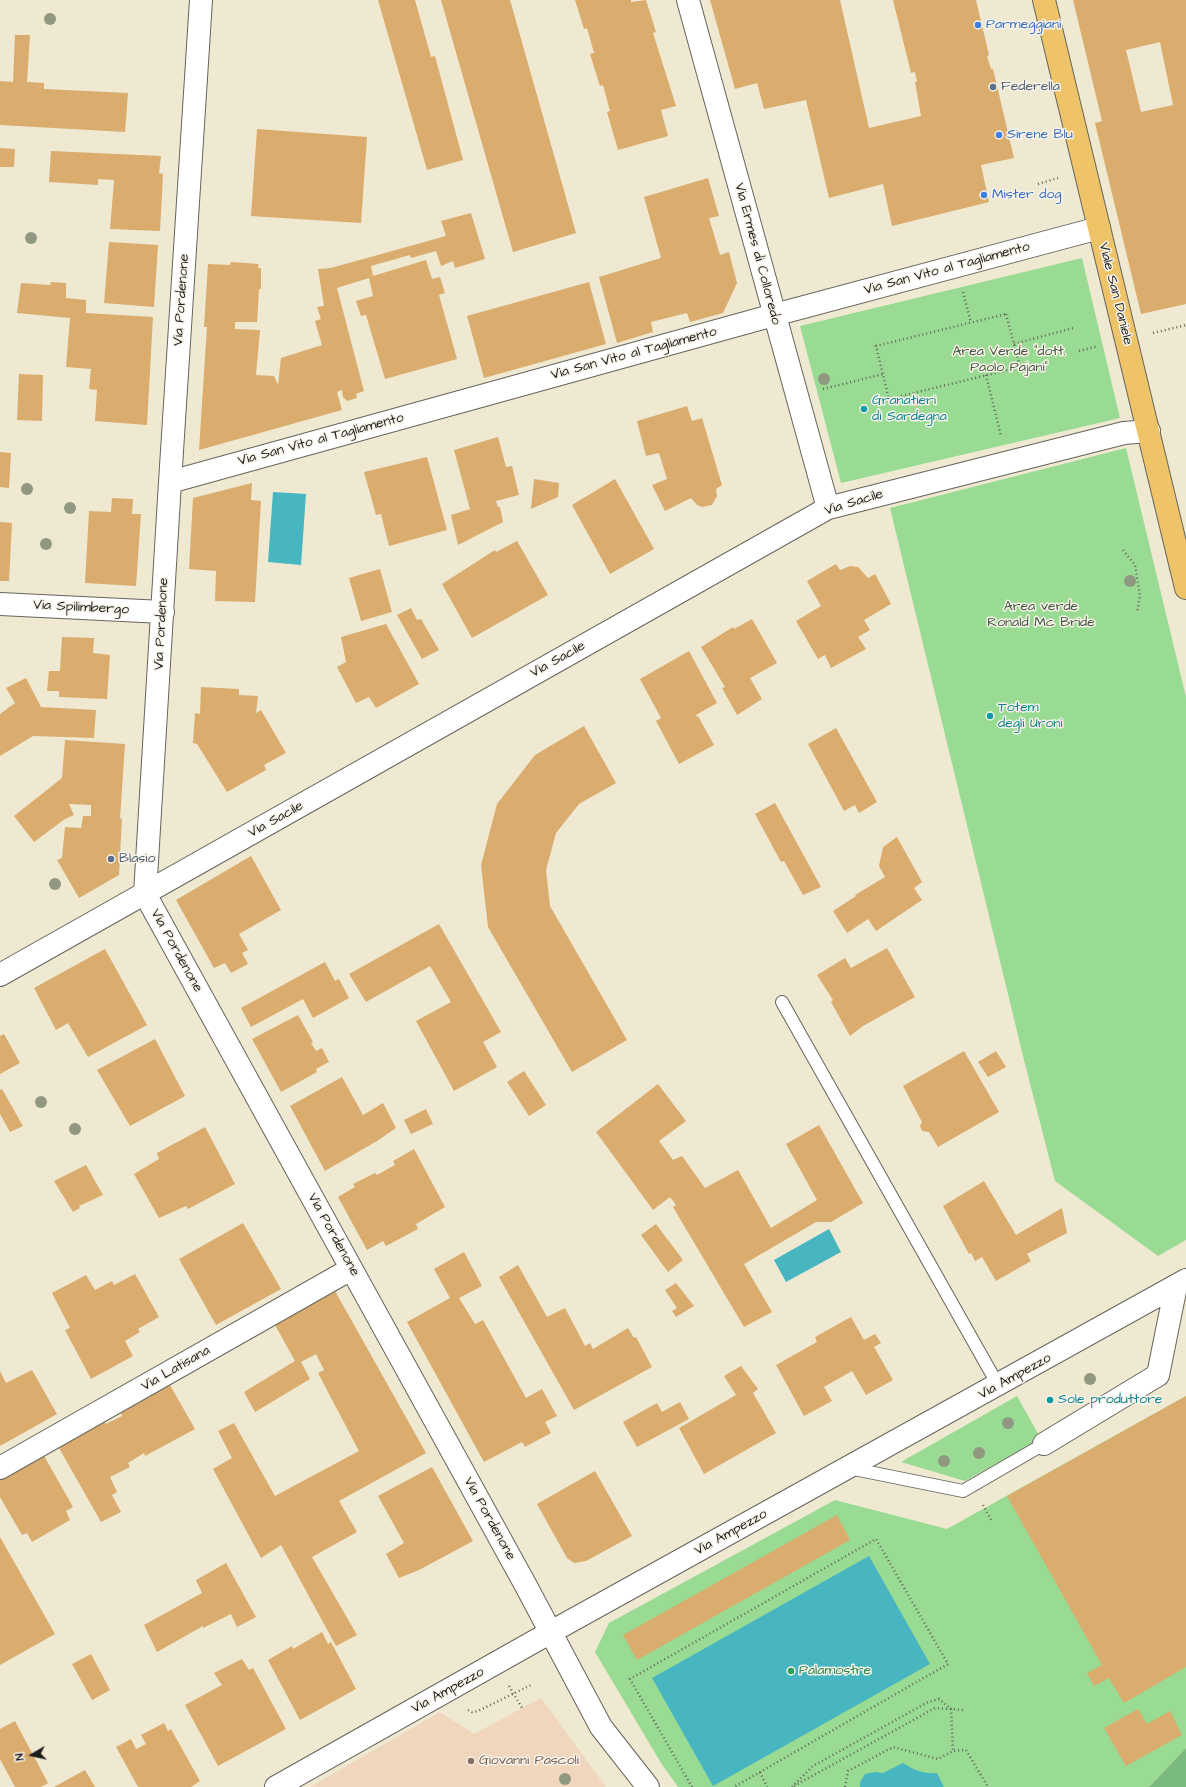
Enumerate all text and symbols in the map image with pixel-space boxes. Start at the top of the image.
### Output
place label: Parmeggiani [986,17,1061,33]
marker: Parmeggiani [973,20,983,30]
place label: Federella [1001,79,1060,95]
marker: Federella [988,82,998,92]
place label: Sirene Blu [1007,127,1073,143]
marker: Sirene Blu [994,130,1004,140]
street label: Via Ermes di Colloredo [730,181,784,327]
place label: Mister dog [992,187,1062,203]
marker: Mister dog [979,190,989,200]
street label: Via San Vito al Tagliamento [862,239,1032,299]
street label: Viale San Daniele [1094,241,1136,347]
street label: Via Pordenone [170,253,194,347]
street label: Via San Vito al Tagliamento [549,324,719,384]
park label: Area Verde "dott. Paolo Pajani" [952,344,1066,376]
place label: Granatieri di Sardegna [872,393,947,426]
marker: Granatieri di Sardegna [859,404,869,414]
street label: Via San Vito al Tagliamento [236,410,406,470]
street label: Via Sacile [823,486,885,520]
street label: Via Pordenone [151,577,173,671]
street label: Via Spilimbergo [33,597,129,619]
park label: Area verde Ronald Mc Bride [987,599,1095,632]
street label: Via Sacile [527,638,589,682]
place label: Totem degli Uroni [998,700,1062,732]
marker: Totem degli Uroni [985,711,995,721]
street label: Via Sacile [245,798,307,842]
place label: Blasio [119,851,155,867]
marker: Blasio [106,854,116,864]
street label: Via Pordenone [146,907,206,995]
street label: Via Pordenone [303,1191,363,1279]
street label: Via Latisana [139,1343,213,1395]
street label: Via Ampezzo [976,1350,1054,1404]
place label: Sole produttore [1058,1392,1162,1408]
marker: Sole produttore [1045,1395,1055,1405]
street label: Via Pordenone [459,1475,519,1563]
street label: Via Ampezzo [692,1506,770,1560]
place label: Palamostre [799,1663,871,1679]
street label: Via Ampezzo [409,1664,487,1718]
marker: Palamostre [786,1666,796,1676]
north arrow [12,1735,52,1775]
text: N [12,1752,28,1762]
place label: Giovanni Pascoli [479,1753,579,1769]
marker: Giovanni Pascoli [466,1756,476,1766]

